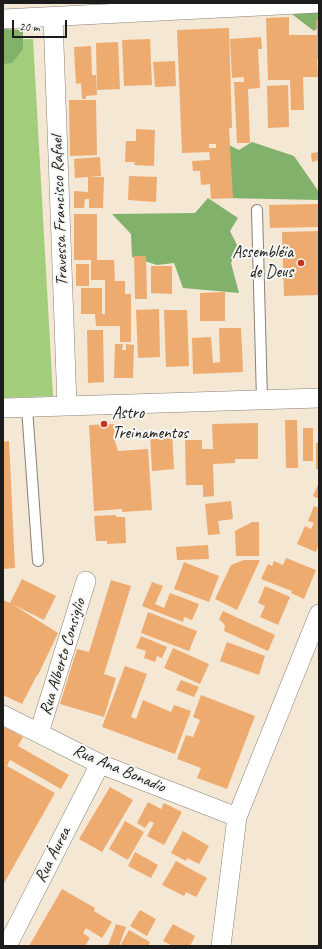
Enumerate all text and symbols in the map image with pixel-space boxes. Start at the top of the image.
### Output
scale bar [14,12,69,38]
text: 20 m [19,19,39,35]
street label: Travessa Francisco Rafael [47,136,73,286]
place label: Assembléia de Deus [232,243,293,283]
marker: Assembléia de Deus [296,258,306,268]
place label: Astro Treinamentos [112,404,188,444]
marker: Astro Treinamentos [99,419,109,429]
street label: Rua Alberto Consiglio [36,596,90,718]
street label: Rua Ana Bonadio [70,740,168,798]
street label: Rua Áurea [30,824,76,886]

